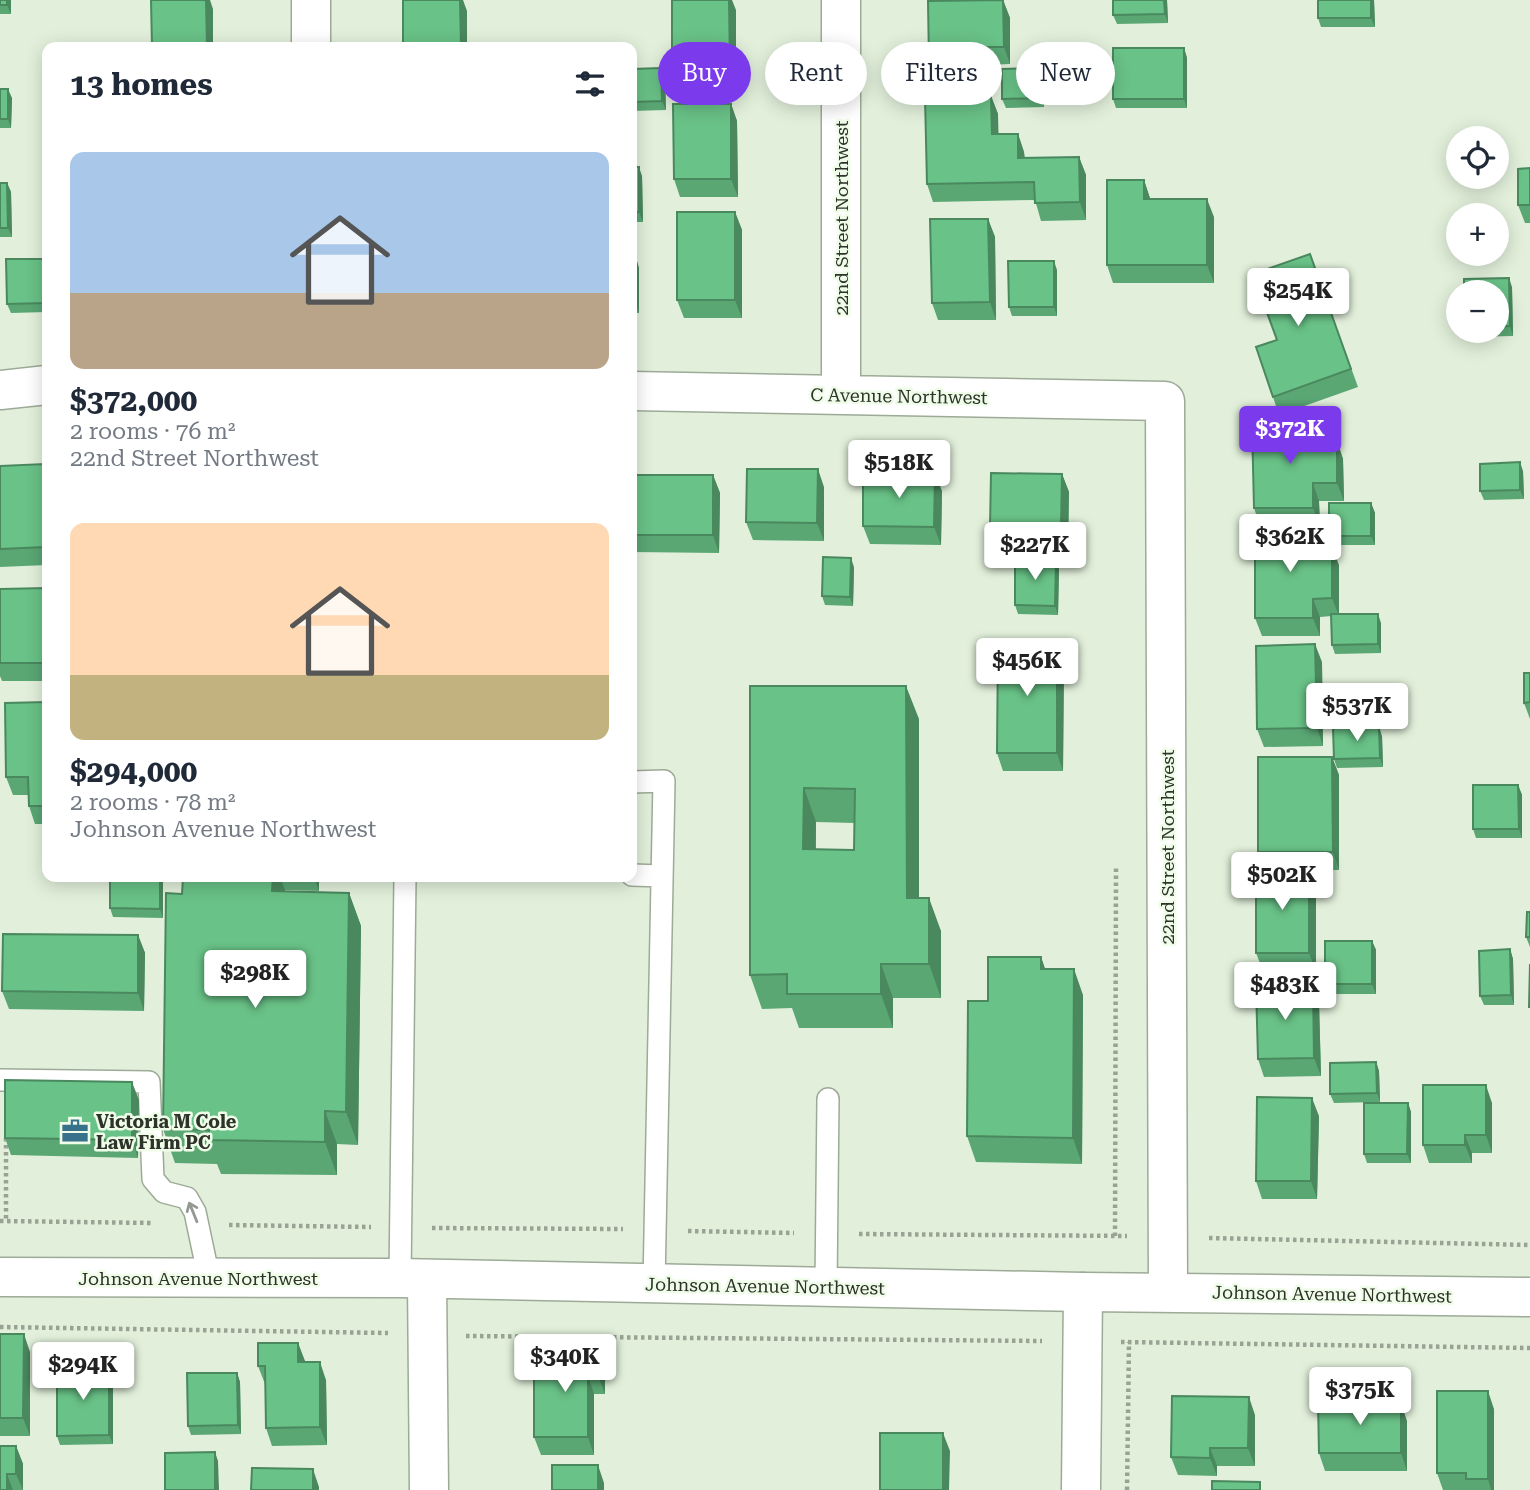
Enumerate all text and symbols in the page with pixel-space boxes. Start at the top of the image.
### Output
chip: Buy [658,42,751,105]
chip: Rent [765,42,867,105]
chip: Filters [881,42,1002,105]
chip: New [1016,42,1115,105]
icon: filters [571,65,609,103]
text: 13 homes [70,67,213,102]
street label: 22nd Street Northwest [831,120,852,315]
map controls [1446,126,1509,343]
button: locate [1446,126,1509,189]
icon: home [277,197,403,323]
button: + [1446,203,1509,266]
pin: $254K [1249,268,1347,328]
text: $254K [1263,277,1333,304]
button: − [1446,280,1509,343]
text: $372,000 [70,383,197,418]
street label: C Avenue Northwest [810,384,988,408]
pin: $372K [1241,406,1339,466]
text: $372K [1255,415,1325,442]
text: 2 rooms · 76 m² [70,418,236,445]
pin: $518K [850,440,948,500]
text: 22nd Street Northwest [70,445,319,472]
text: $518K [864,449,934,476]
pin: $362K [1241,514,1339,574]
pin: $227K [986,522,1084,582]
text: $362K [1255,523,1325,550]
text: $227K [1000,531,1070,558]
icon: home [277,568,403,694]
pin: $456K [978,638,1076,698]
text: $456K [992,647,1062,674]
pin: $537K [1308,684,1406,743]
text: $537K [1322,692,1392,719]
street label: 22nd Street Northwest [1157,749,1178,944]
text: $294,000 [70,754,197,789]
text: 2 rooms · 78 m² [70,789,236,816]
text: Johnson Avenue Northwest [70,816,376,843]
pin: $502K [1233,852,1331,912]
text: $502K [1247,861,1317,888]
pin: $298K [206,950,304,1010]
text: $298K [220,959,290,986]
pin: $483K [1236,962,1334,1022]
text: $483K [1250,971,1320,998]
place label: Victoria M Cole Law Firm PC [96,1111,237,1153]
office icon: Victoria M Cole Law Firm PC [60,1116,90,1146]
one-way arrow [186,1201,199,1223]
street label: Johnson Avenue Northwest [78,1268,318,1289]
street label: Johnson Avenue Northwest [645,1273,885,1299]
street label: Johnson Avenue Northwest [1212,1281,1452,1307]
pin: $340K [516,1334,614,1394]
pin: $294K [34,1342,132,1402]
text: $340K [530,1343,600,1370]
text: $294K [48,1351,118,1378]
pin: $375K [1311,1368,1409,1427]
text: $375K [1325,1376,1395,1403]

